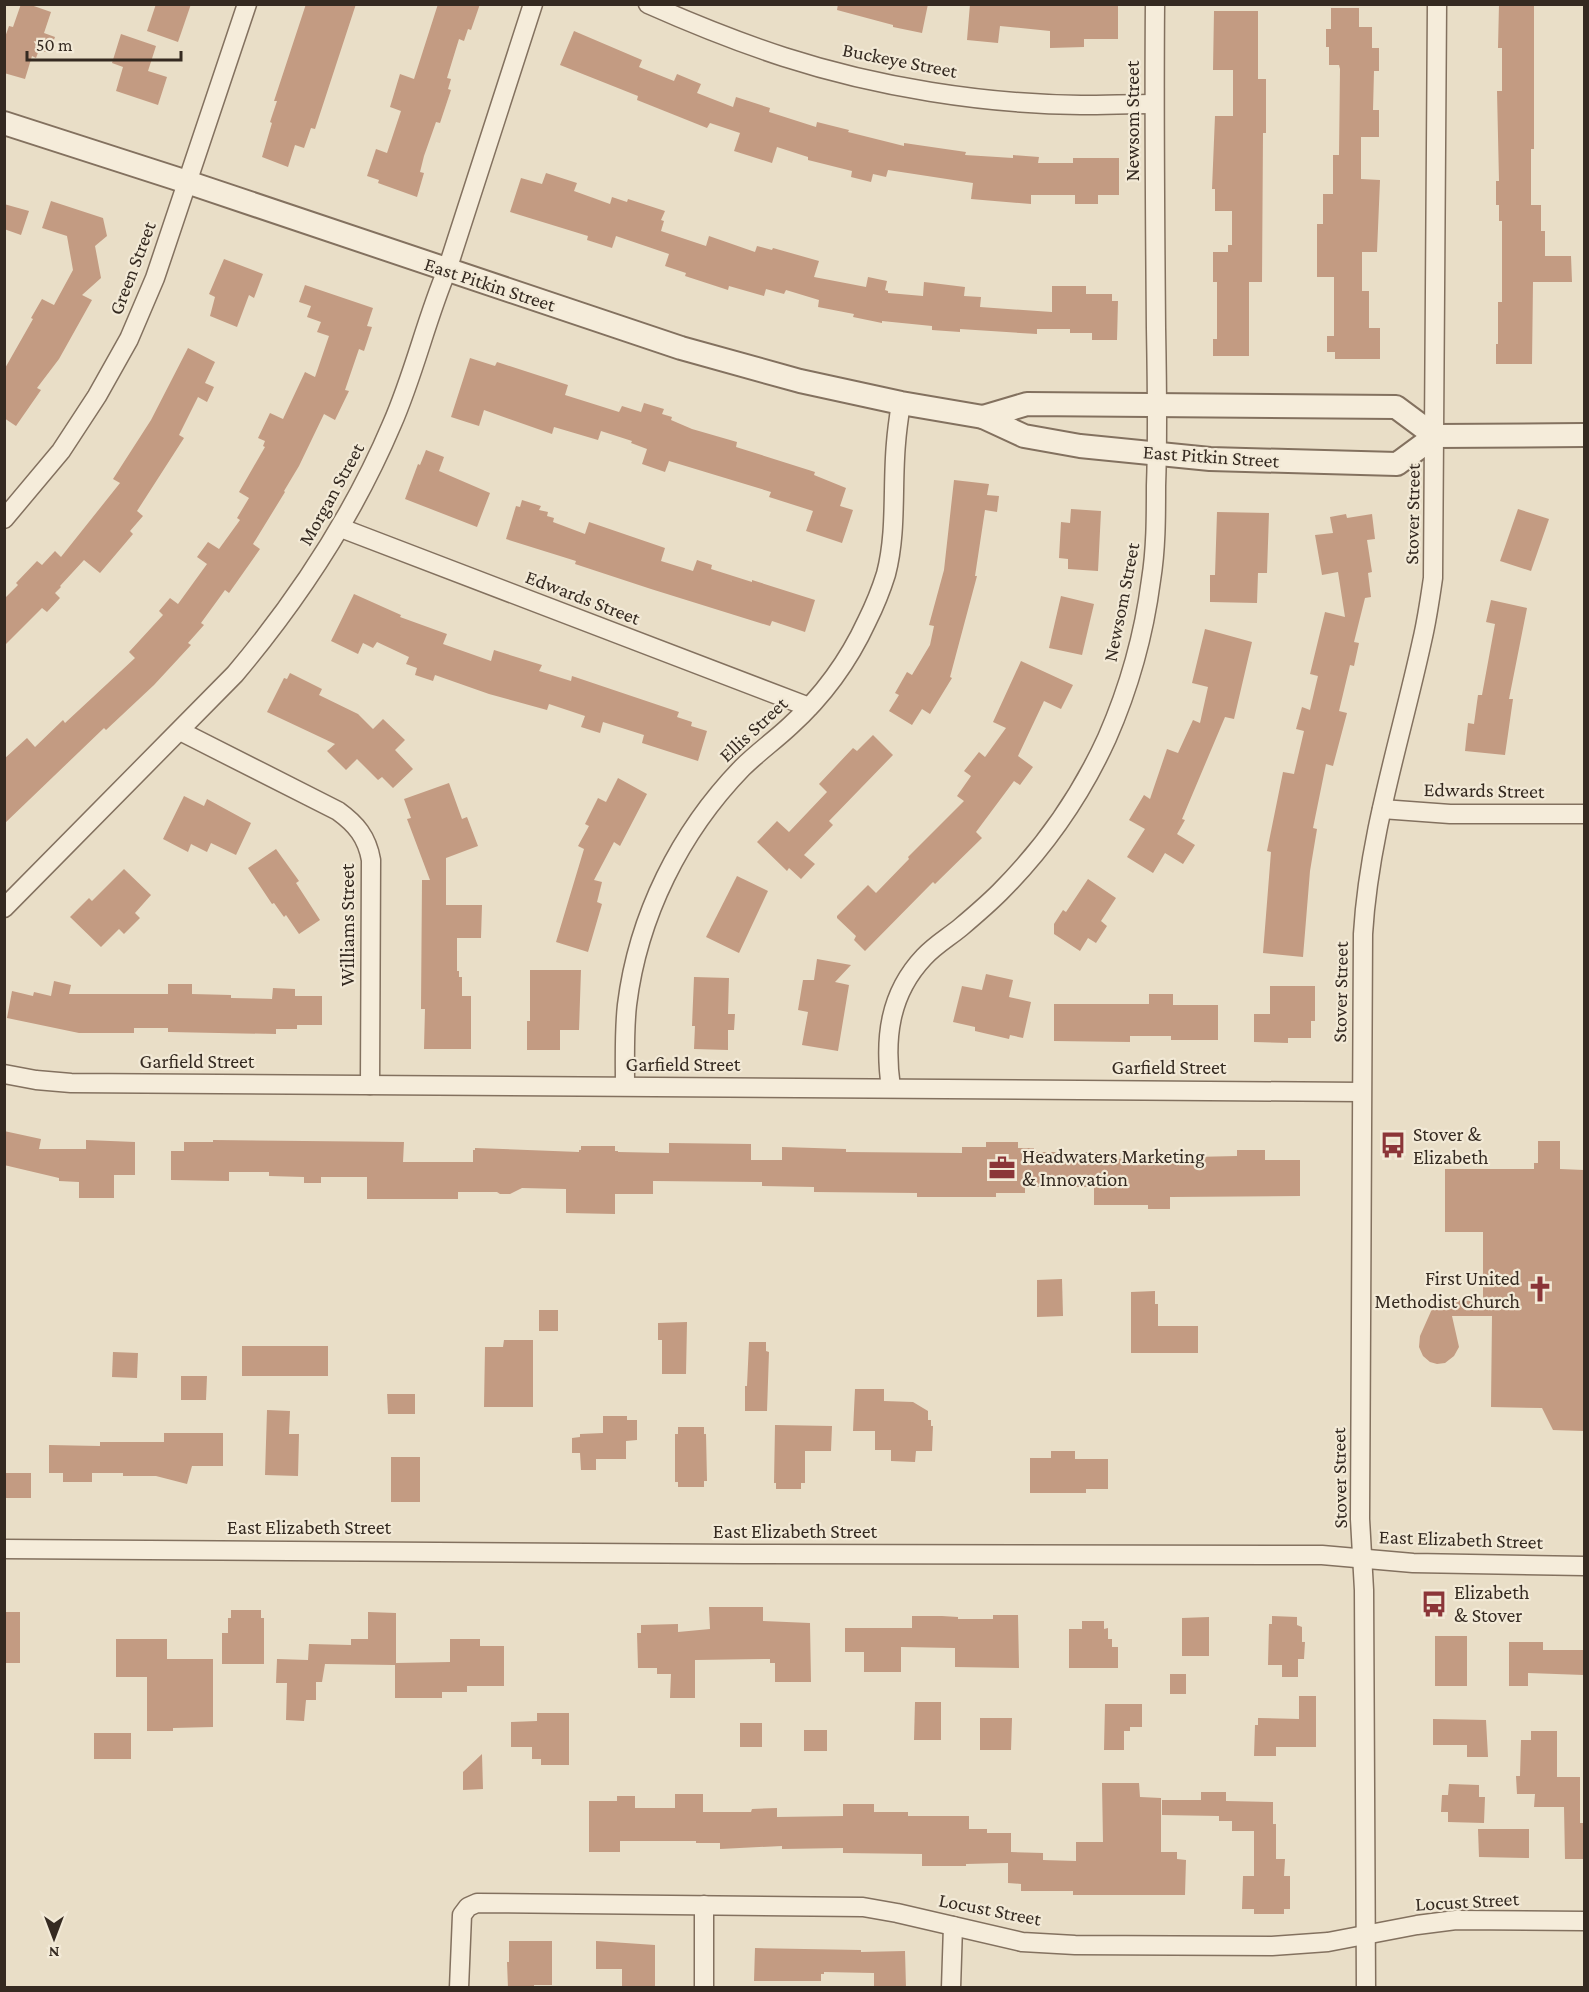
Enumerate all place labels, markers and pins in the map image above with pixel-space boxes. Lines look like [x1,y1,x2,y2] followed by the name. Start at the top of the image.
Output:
[1413,1123,1489,1168] place label: Stover & Elizabeth
[1378,1130,1408,1160] bus stop icon: Stover & Elizabeth
[1022,1145,1205,1190] place label: Headwaters Marketing & Innovation
[987,1153,1017,1183] office icon: Headwaters Marketing & Innovation
[1375,1267,1520,1312] place label: First United Methodist Church
[1525,1274,1555,1304] church icon: First United Methodist Church
[1454,1581,1530,1626] place label: Elizabeth & Stover
[1419,1589,1449,1619] bus stop icon: Elizabeth & Stover

